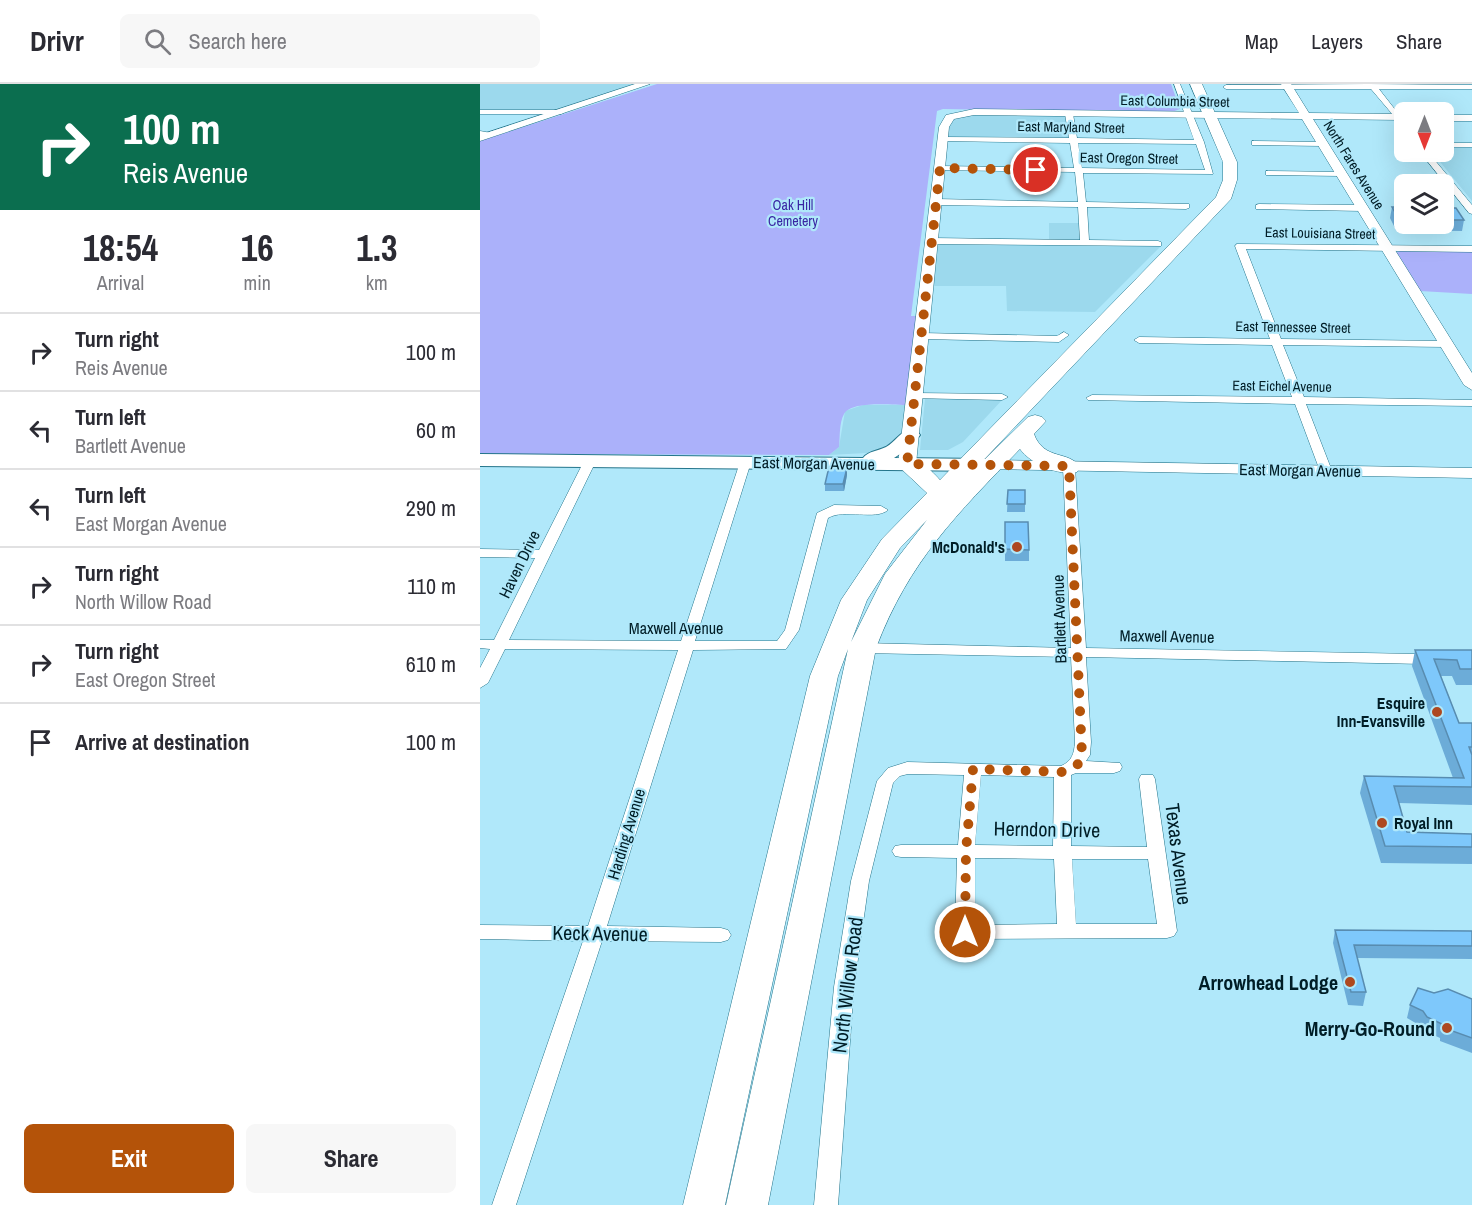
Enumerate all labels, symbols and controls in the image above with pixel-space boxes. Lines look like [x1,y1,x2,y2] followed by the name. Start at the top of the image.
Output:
[120,14,540,68] search box
[30,22,84,60] text: Drivr
[141,25,174,58] icon: search
[189,26,287,56] text: Search here
[1245,27,1278,56] text: Map
[1311,27,1363,56] text: Layers
[1396,27,1442,56] text: Share
[1120,91,1230,111] street label: East Columbia Street
[123,101,221,157] text: 100 m
[1394,102,1454,162] north arrow
[1394,102,1454,234] map controls
[24,108,102,186] icon: right
[1017,117,1125,137] street label: East Maryland Street
[1320,117,1388,213] street label: North Fares Avenue
[1010,144,1061,195] pin
[1080,148,1178,168] street label: East Oregon Street
[1019,153,1052,186] icon: arrive
[123,155,248,191] text: Reis Avenue
[1394,174,1454,234] button: layers
[768,196,818,230] park label: Oak Hill Cemetery
[1265,223,1375,243] street label: East Louisiana Street
[83,224,158,272] text: 18:54
[241,224,274,272] text: 16
[356,224,397,272] text: 1.3
[97,269,144,296] text: Arrival
[244,269,271,296] text: min
[366,269,388,296] text: km
[1235,317,1351,337] street label: East Tennessee Street
[75,324,159,354] text: Turn right
[24,336,57,369] icon: right
[406,337,456,367] text: 100 m
[75,354,168,381] text: Reis Avenue
[1232,376,1332,396] street label: East Eichel Avenue
[75,402,146,432] text: Turn left
[24,414,57,447] icon: left
[416,415,456,445] text: 60 m
[75,432,186,459] text: Bartlett Avenue
[753,451,875,475] street label: East Morgan Avenue
[1239,458,1361,482] street label: East Morgan Avenue
[75,480,146,510] text: Turn left
[24,492,57,525] icon: left
[406,493,456,523] text: 290 m
[75,510,227,537] text: East Morgan Avenue
[493,526,545,602] street label: Haven Drive
[932,536,1005,558] place label: McDonald's
[1010,540,1024,554] marker: McDonald's
[75,558,159,588] text: Turn right
[24,570,57,603] icon: right
[407,571,456,601] text: 110 m
[1046,574,1072,664] street label: Bartlett Avenue
[75,588,212,615] text: North Willow Road
[629,617,723,639] street label: Maxwell Avenue
[1120,624,1214,648] street label: Maxwell Avenue
[75,636,159,666] text: Turn right
[24,648,57,681] icon: right
[406,649,456,679] text: 610 m
[75,666,215,693] text: East Oregon Street
[1337,692,1425,732] place label: Esquire Inn-Evansville
[1430,705,1444,719] marker: Esquire Inn-Evansville
[24,726,57,759] icon: arrive
[75,727,249,757] text: Arrive at destination
[406,727,456,757] text: 100 m
[602,786,650,882] street label: Harding Avenue
[1159,802,1199,906] street label: Texas Avenue
[1394,812,1453,834] place label: Royal Inn
[993,815,1101,843] street label: Herndon Drive
[1375,816,1389,830] marker: Royal Inn
[933,900,997,964] position arrow
[825,916,869,1054] street label: North Willow Road
[552,919,648,947] street label: Keck Avenue
[1199,969,1338,996] place label: Arrowhead Lodge
[1343,975,1357,989] marker: Arrowhead Lodge
[1305,1015,1435,1042] place label: Merry-Go-Round
[1440,1021,1454,1035] marker: Merry-Go-Round
[24,1124,234,1193] button: Exit
[246,1124,456,1193] button: Share

